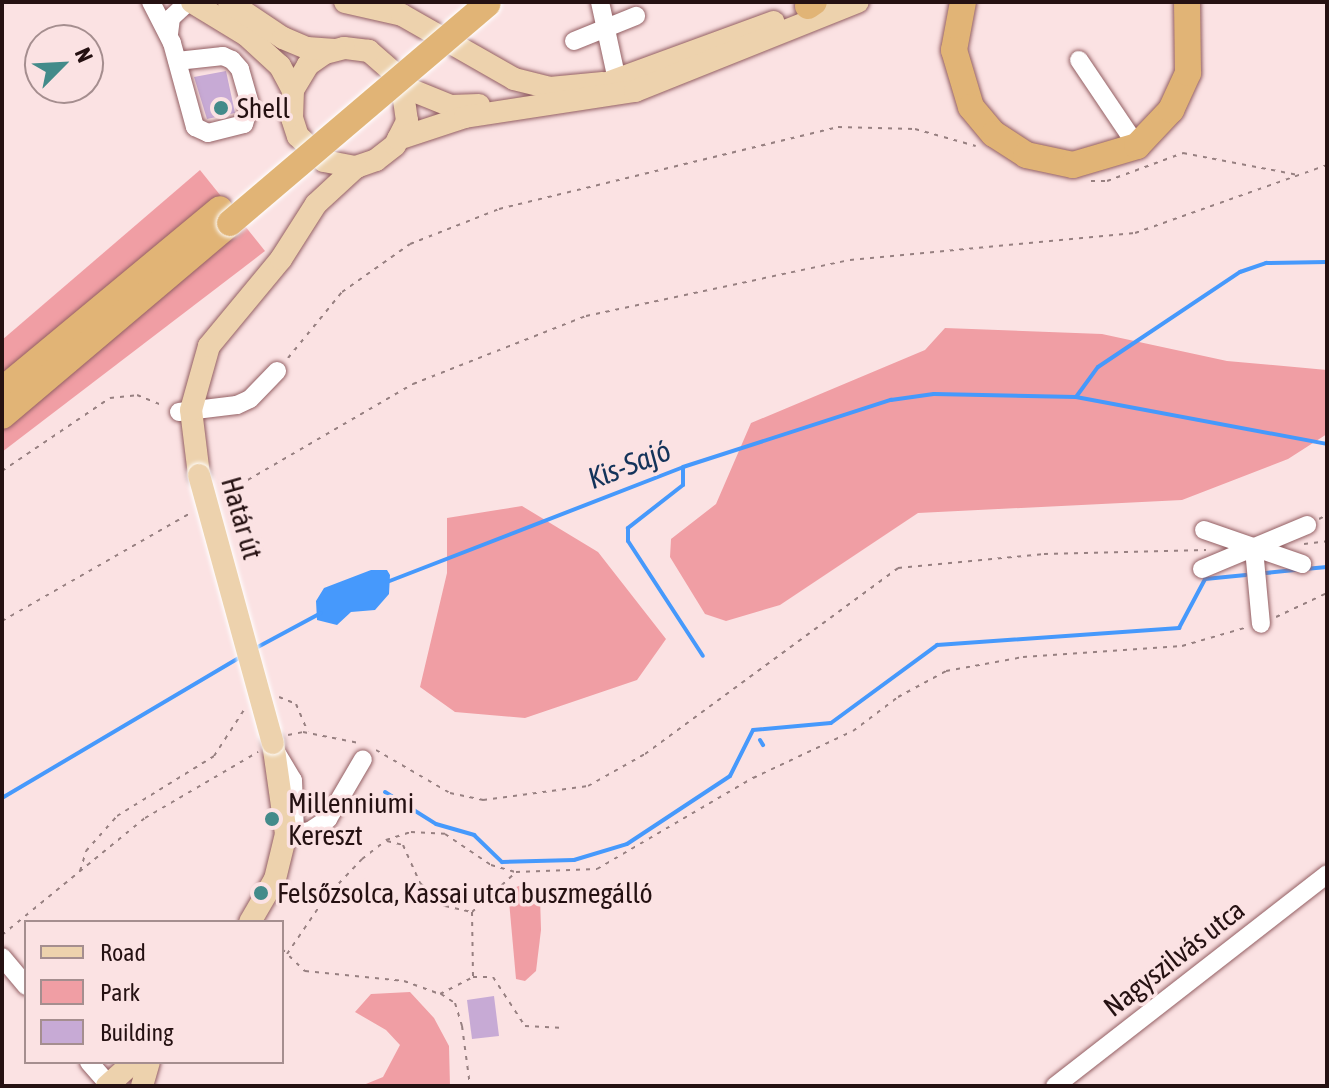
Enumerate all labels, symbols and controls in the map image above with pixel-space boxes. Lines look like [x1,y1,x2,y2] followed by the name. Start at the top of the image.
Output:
[24,24,104,104] north arrow
[70,44,99,66] text: N
[237,91,290,125] place label: Shell
[212,99,230,117] marker: Shell
[583,432,675,496] water label: Kis-Sajó
[214,473,270,563] street label: Határ út
[288,786,414,852] place label: Millenniumi Kereszt
[263,810,281,828] marker: Millenniumi Kereszt
[277,876,653,910] place label: Felsőzsolca, Kassai utca buszmegálló
[252,884,270,902] marker: Felsőzsolca, Kassai utca buszmegálló
[1097,893,1251,1023] street label: Nagyszilvás utca
[24,920,284,1064] legend
[100,939,146,966] text: Road
[100,979,140,1006] text: Park
[100,1019,173,1046] text: Building

